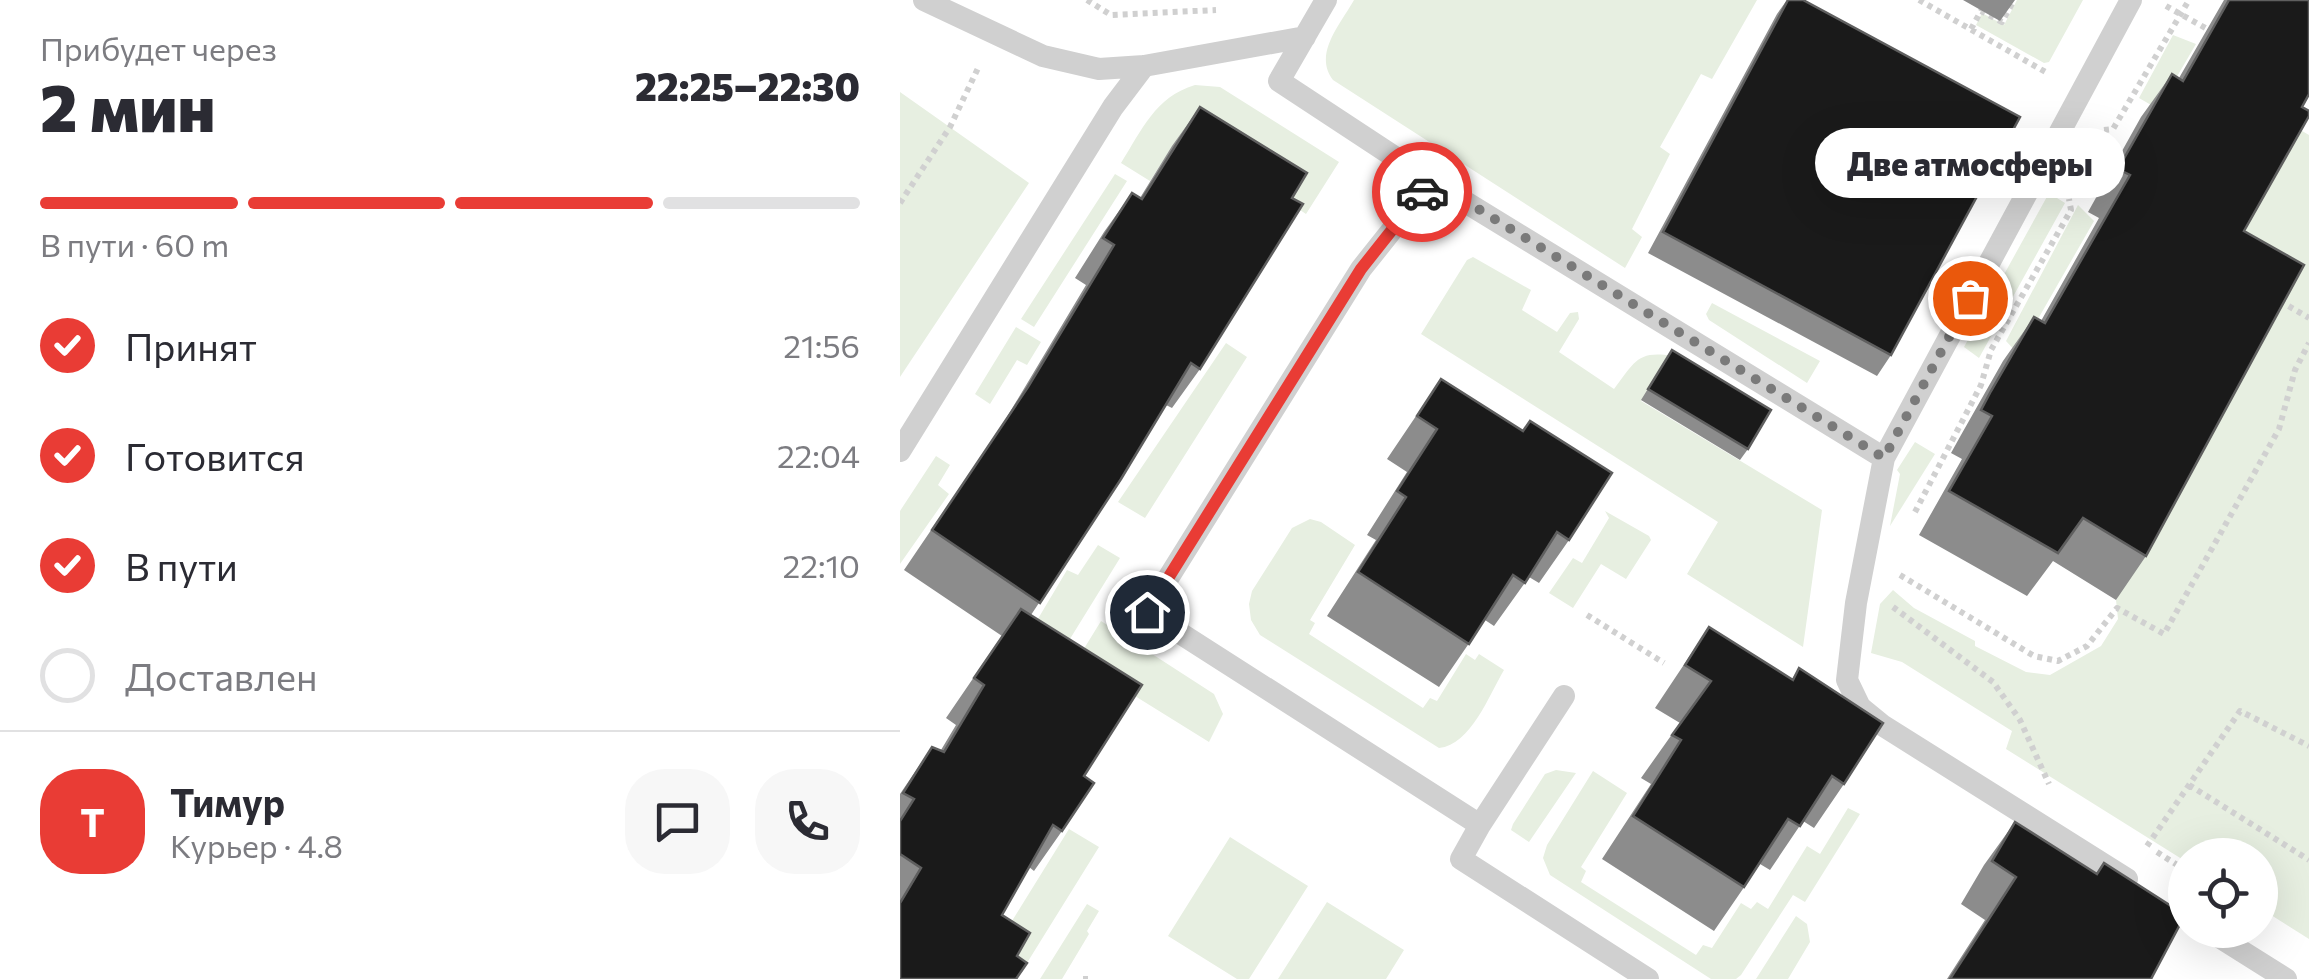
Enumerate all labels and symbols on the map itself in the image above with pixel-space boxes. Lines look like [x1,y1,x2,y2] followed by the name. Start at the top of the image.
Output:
[1815,128,2125,198] callout: Две атмосферы
[1372,142,1472,242] courier
[1928,256,2013,341] pin
[1105,570,1190,655] pin

